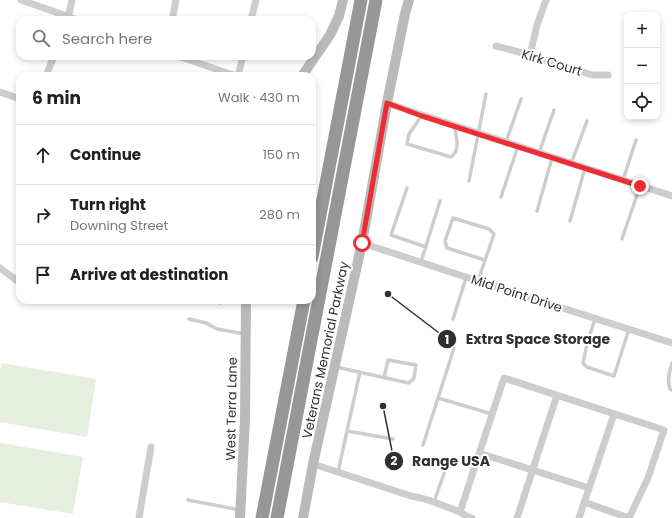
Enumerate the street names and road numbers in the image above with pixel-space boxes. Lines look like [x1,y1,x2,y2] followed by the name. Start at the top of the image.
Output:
[519,44,585,81] street label: Kirk Court
[297,259,354,441] street label: Veterans Memorial Parkway
[469,270,565,317] street label: Mid Point Drive
[221,357,242,461] street label: West Terra Lane

